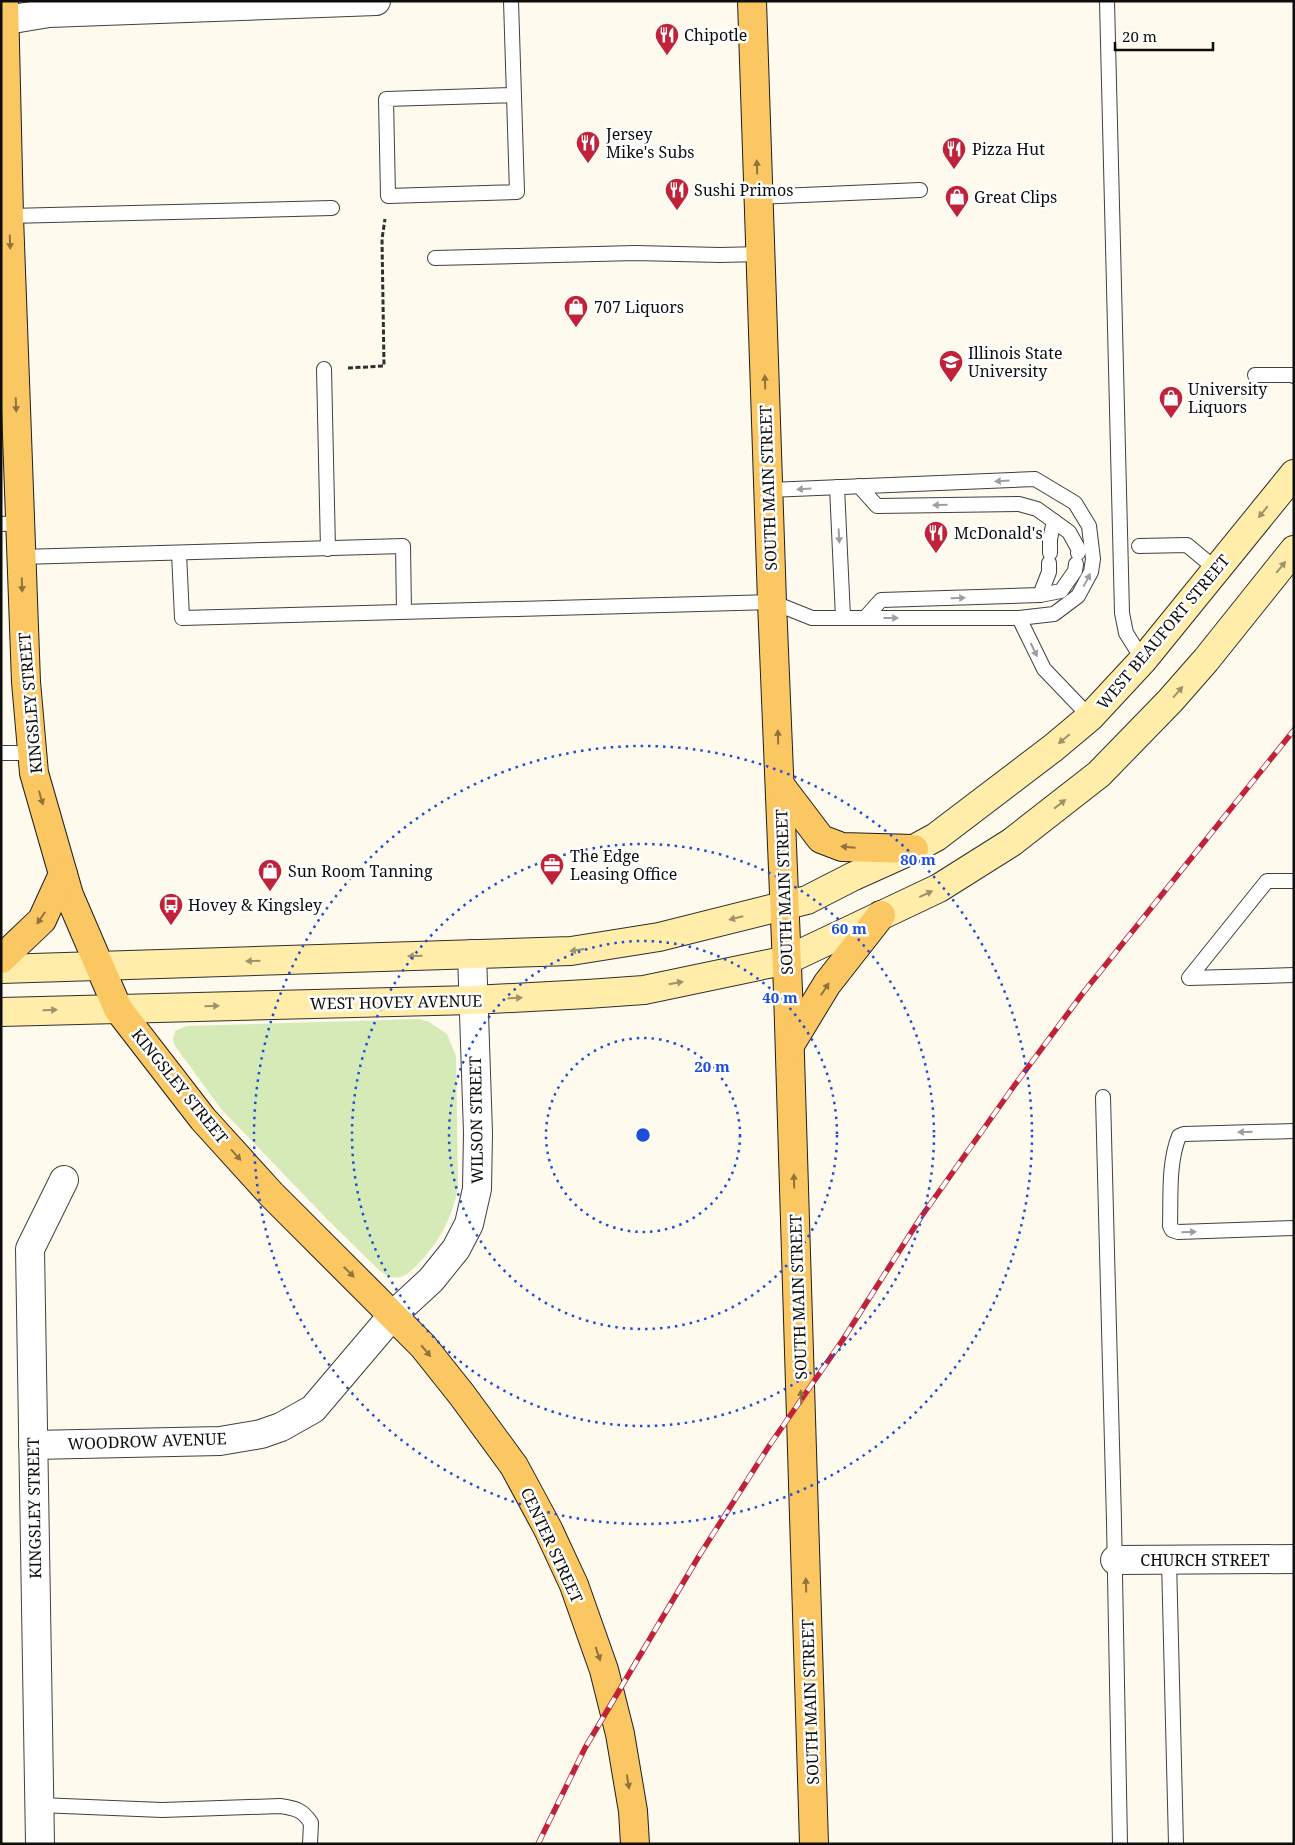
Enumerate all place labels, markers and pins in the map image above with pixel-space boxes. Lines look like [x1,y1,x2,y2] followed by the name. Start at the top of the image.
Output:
[654,22,680,56] restaurant icon: Chipotle
[684,24,747,46] place label: Chipotle
[605,123,695,163] place label: Jersey Mike's Subs
[575,130,601,164] restaurant icon: Jersey Mike's Subs
[941,136,967,170] restaurant icon: Pizza Hut
[972,138,1045,160] place label: Pizza Hut
[664,177,690,211] restaurant icon: Sushi Primos
[694,179,793,201] place label: Sushi Primos
[944,184,970,218] shop icon: Great Clips
[974,186,1057,208] place label: Great Clips
[563,294,589,328] shop icon: 707 Liquors
[594,296,684,318] place label: 707 Liquors
[968,342,1063,382] place label: Illinois State University
[938,349,964,383] school or university icon: Illinois State University
[1188,378,1268,418] place label: University Liquors
[1158,385,1184,419] shop icon: University Liquors
[923,520,949,554] restaurant icon: McDonald's
[954,522,1043,544] place label: McDonald's
[570,845,677,885] place label: The Edge Leasing Office
[539,852,565,886] office icon: The Edge Leasing Office
[257,858,283,892] shop icon: Sun Room Tanning
[288,860,433,882] place label: Sun Room Tanning
[158,892,184,926] bus stop icon: Hovey & Kingsley
[188,894,323,916] place label: Hovey & Kingsley
[634,1126,652,1144] centre of rings

